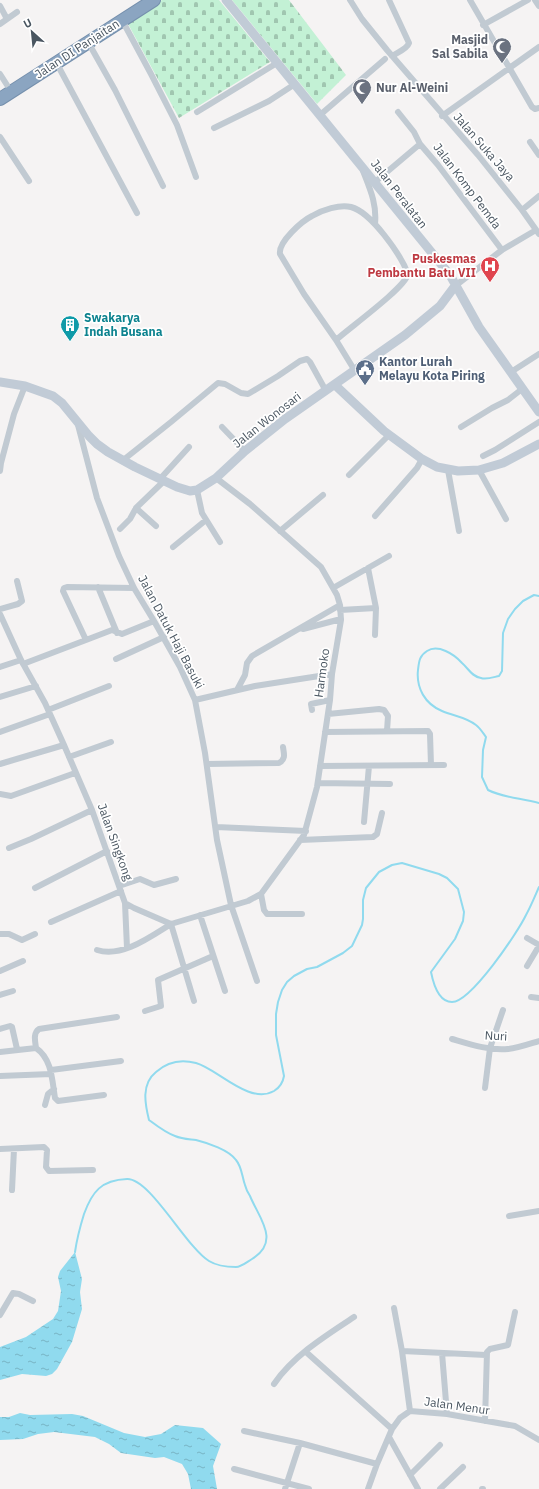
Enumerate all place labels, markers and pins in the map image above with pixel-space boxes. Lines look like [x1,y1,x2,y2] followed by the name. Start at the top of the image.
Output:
[432,32,488,61] place label: Masjid Sal Sabila
[491,36,513,64] mosque icon: Masjid Sal Sabila
[351,77,373,105] mosque icon: Nur Al-Weini
[376,80,448,95] place label: Nur Al-Weini
[368,251,476,280] place label: Puskesmas Pembantu Batu VII
[479,255,501,283] hospital icon: Puskesmas Pembantu Batu VII
[84,310,163,339] place label: Swakarya Indah Busana
[59,314,81,342] building icon: Swakarya Indah Busana
[379,354,485,383] place label: Kantor Lurah Melayu Kota Piring
[354,358,376,386] public building icon: Kantor Lurah Melayu Kota Piring

